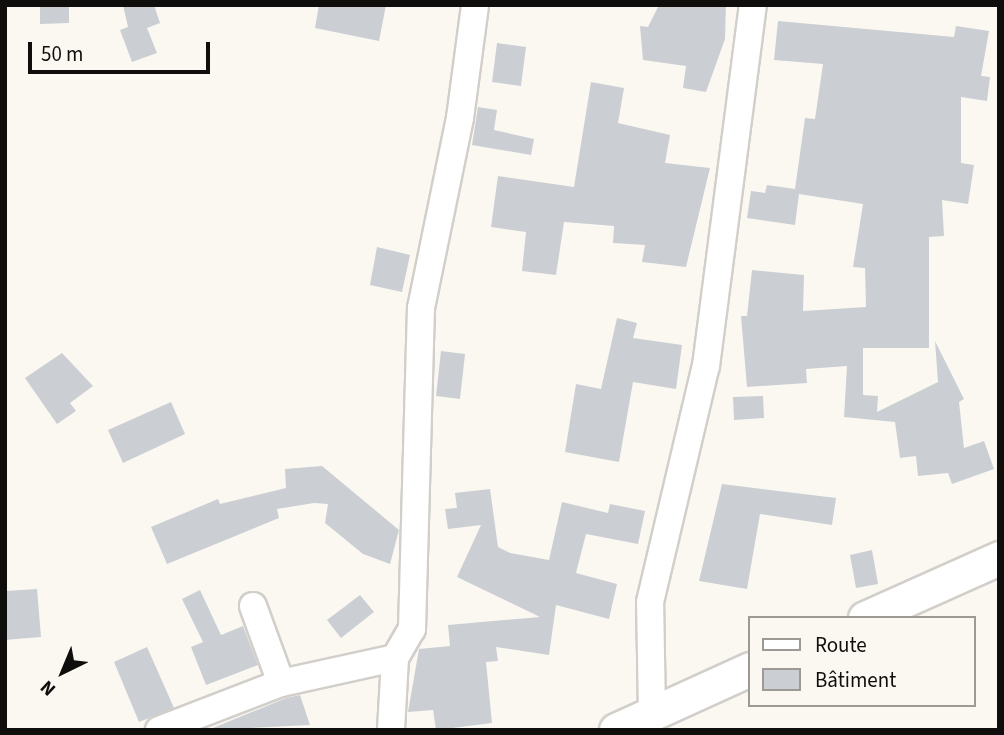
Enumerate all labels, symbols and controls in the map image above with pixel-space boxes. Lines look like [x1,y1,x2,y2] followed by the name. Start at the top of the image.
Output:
[32,28,214,72] scale bar
[41,39,83,69] text: 50 m
[748,616,976,707] legend
[815,630,867,660] text: Route
[28,637,98,707] north arrow
[815,665,896,695] text: Bâtiment
[35,674,62,702] text: N

